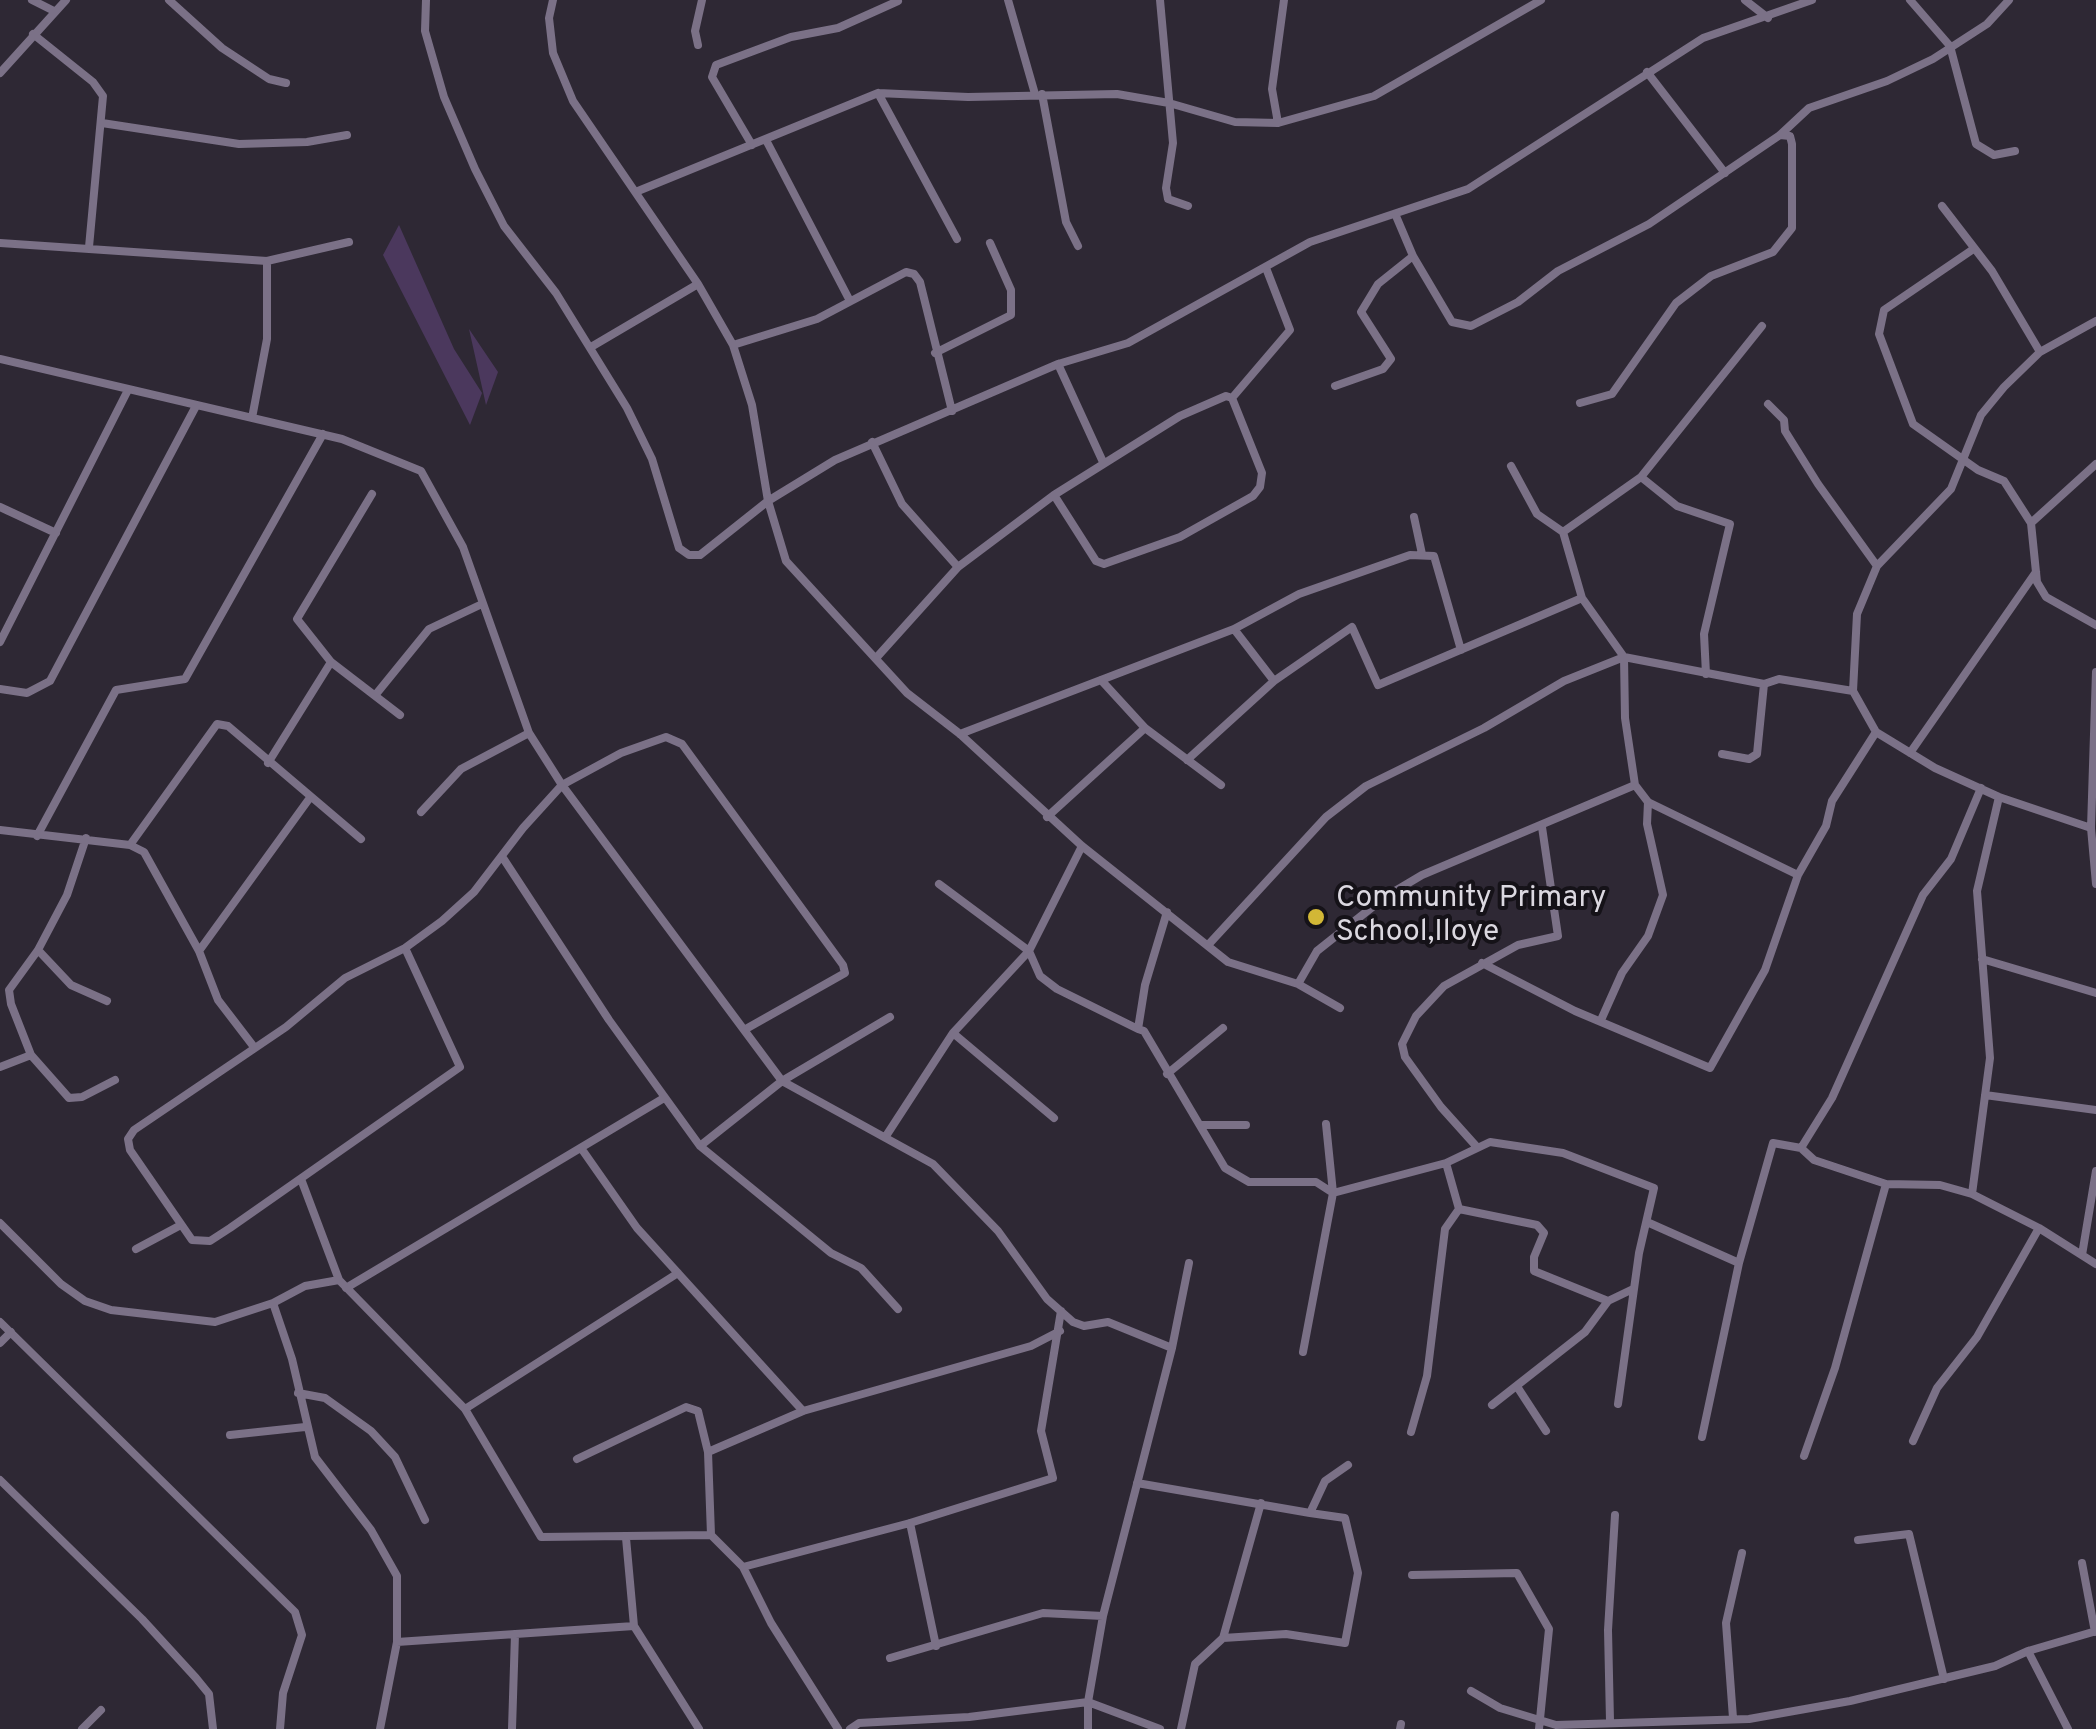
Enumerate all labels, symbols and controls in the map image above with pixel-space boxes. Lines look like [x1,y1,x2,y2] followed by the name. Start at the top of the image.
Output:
[1336,882,1606,952] place label: Community Primary School,Iloye
[1305,906,1327,928] marker: Community Primary School,Iloye

